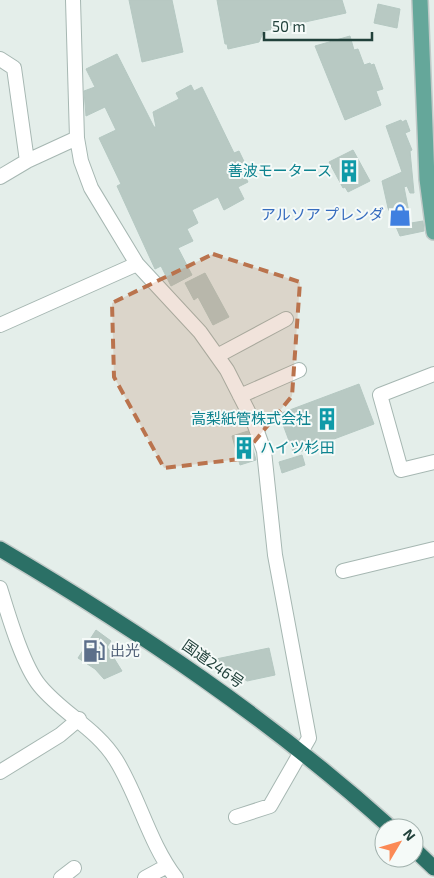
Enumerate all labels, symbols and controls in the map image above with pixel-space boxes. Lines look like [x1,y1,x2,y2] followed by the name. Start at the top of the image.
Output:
[264,10,372,42] scale bar
[272,17,306,35] text: 50 m
[336,158,362,184] building icon: 善波モータース
[228,161,332,179] place label: 善波モータース
[387,202,413,228] shop icon: アルソア プレンダ
[261,205,384,223] place label: アルソア プレンダ
[314,406,340,432] building icon: 高梨紙管株式会社
[191,409,311,427] place label: 高梨紙管株式会社
[231,435,257,461] building icon: ハイツ杉田
[260,438,335,456] place label: ハイツ杉田
[179,635,248,691] street label: 国道246号
[81,638,107,664] fuel station icon: 出光
[110,641,140,659] place label: 出光
[374,818,424,868] north arrow
[400,825,419,844] text: N

